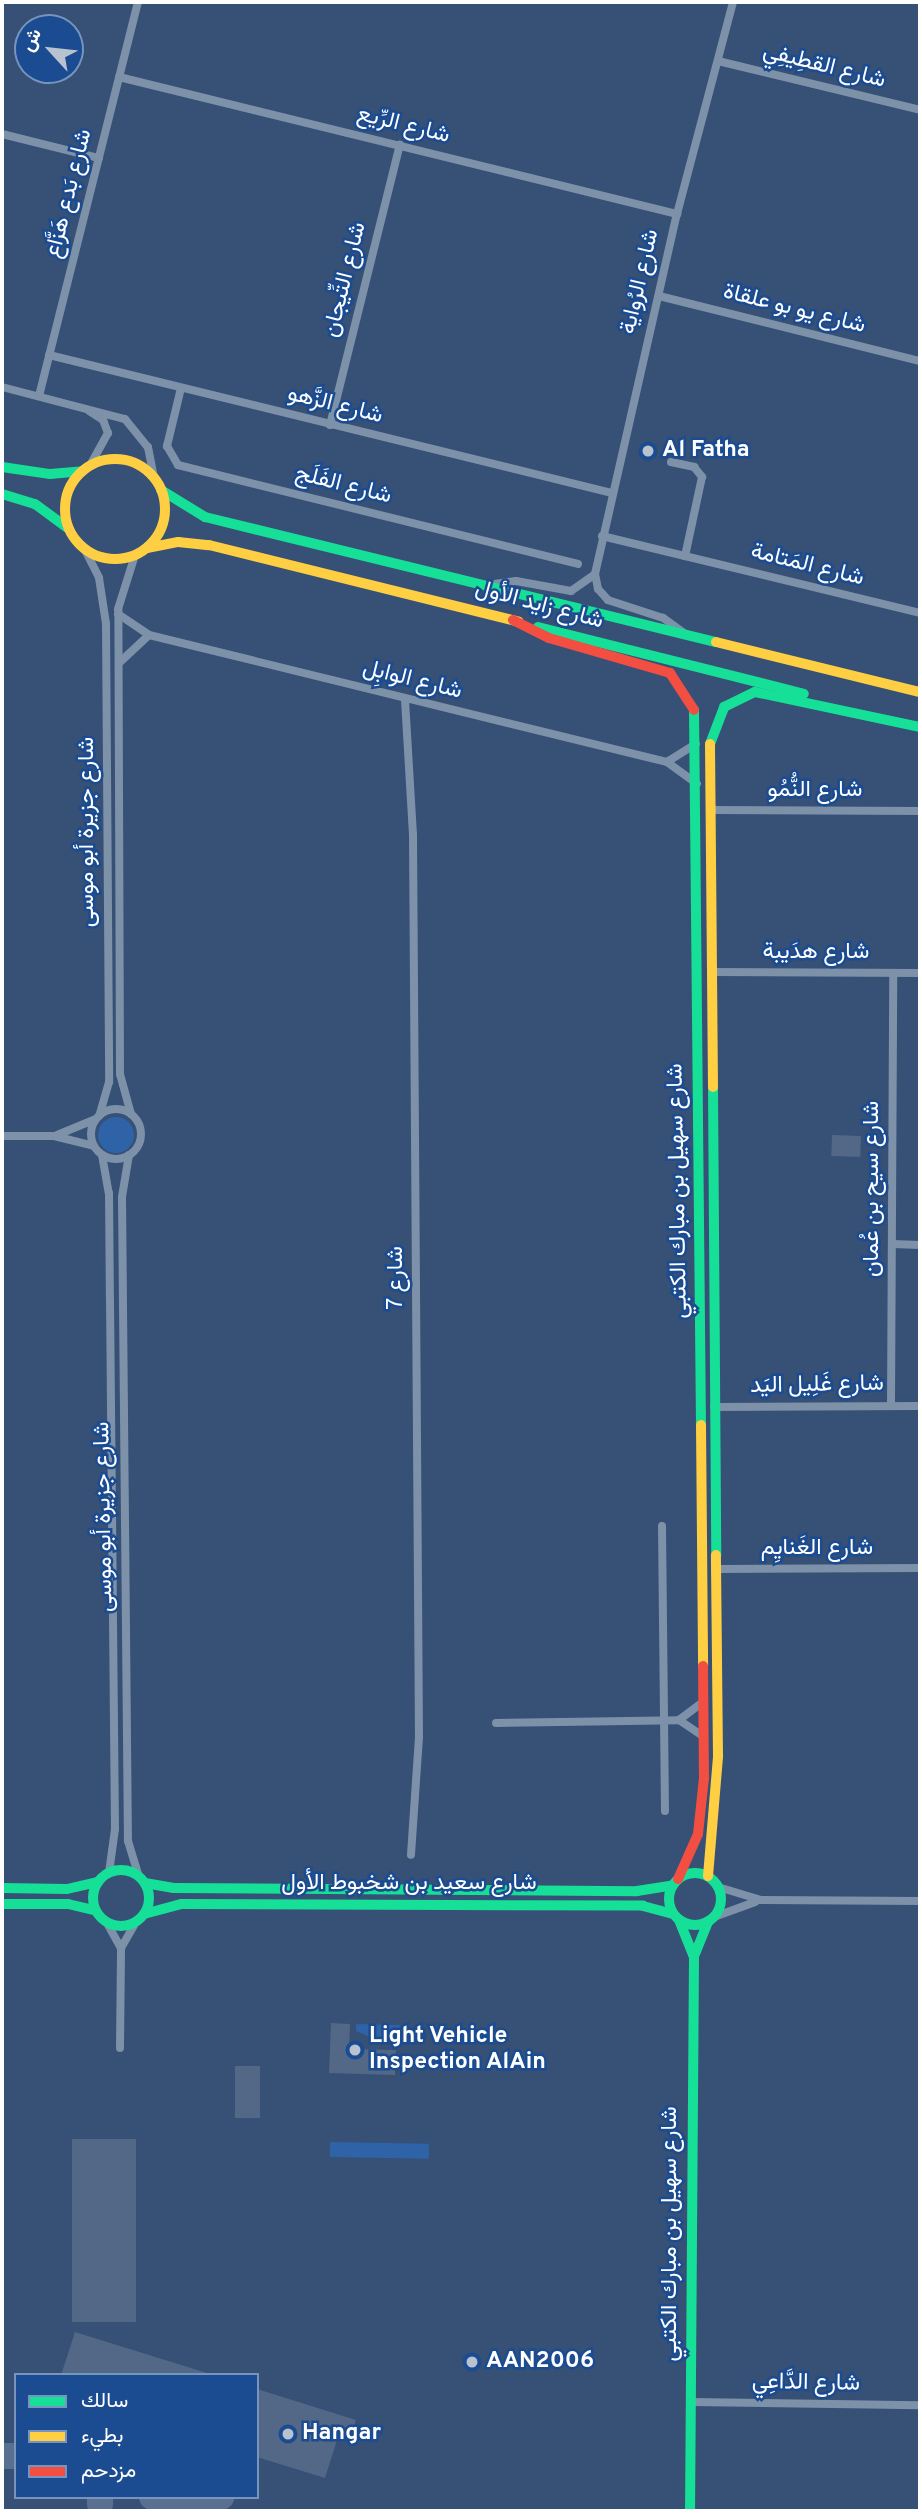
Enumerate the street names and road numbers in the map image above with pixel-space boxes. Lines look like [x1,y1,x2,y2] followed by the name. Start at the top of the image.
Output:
[760,38,888,96] street label: شارع القطِيفِي
[354,101,452,151] street label: شارع الرِّيع
[41,127,99,261] street label: شارع بَدع هَزَّاع
[318,220,374,340] street label: شارع التِّيجان
[616,227,666,337] street label: شارع الرُواية
[720,279,868,341] street label: شارع يو بو علقاة
[285,381,385,431] street label: شارع الزَّهو
[292,461,394,511] street label: شارع الفَلَج
[747,539,867,593] street label: شارع المَتامة
[472,576,606,636] street label: شارع زايد الأول
[359,655,465,707] street label: شارع الوابِل
[74,737,102,927] street label: شارع جزيرة أبو موسى
[768,777,862,805] street label: شارع النُّمُو
[763,939,869,967] street label: شارع هدَيبة
[663,1063,695,1319] street label: شارع سهيل بن مبارك الكتبي
[859,1101,887,1277] street label: شارع سيح بن عُمان
[383,1246,411,1310] street label: شارع 7
[750,1371,884,1401] street label: شارع غَلِيل اليَد
[90,1422,120,1612] street label: شارع جزيرة أبو موسى
[761,1535,873,1563] street label: شارع الغَنايِم
[281,1870,537,1898] street label: شارع سعيد بن شخبوط الأول
[657,2106,685,2362] street label: شارع سهيل بن مبارك الكتبي
[752,2369,860,2399] street label: شارع الدَّاعِي

